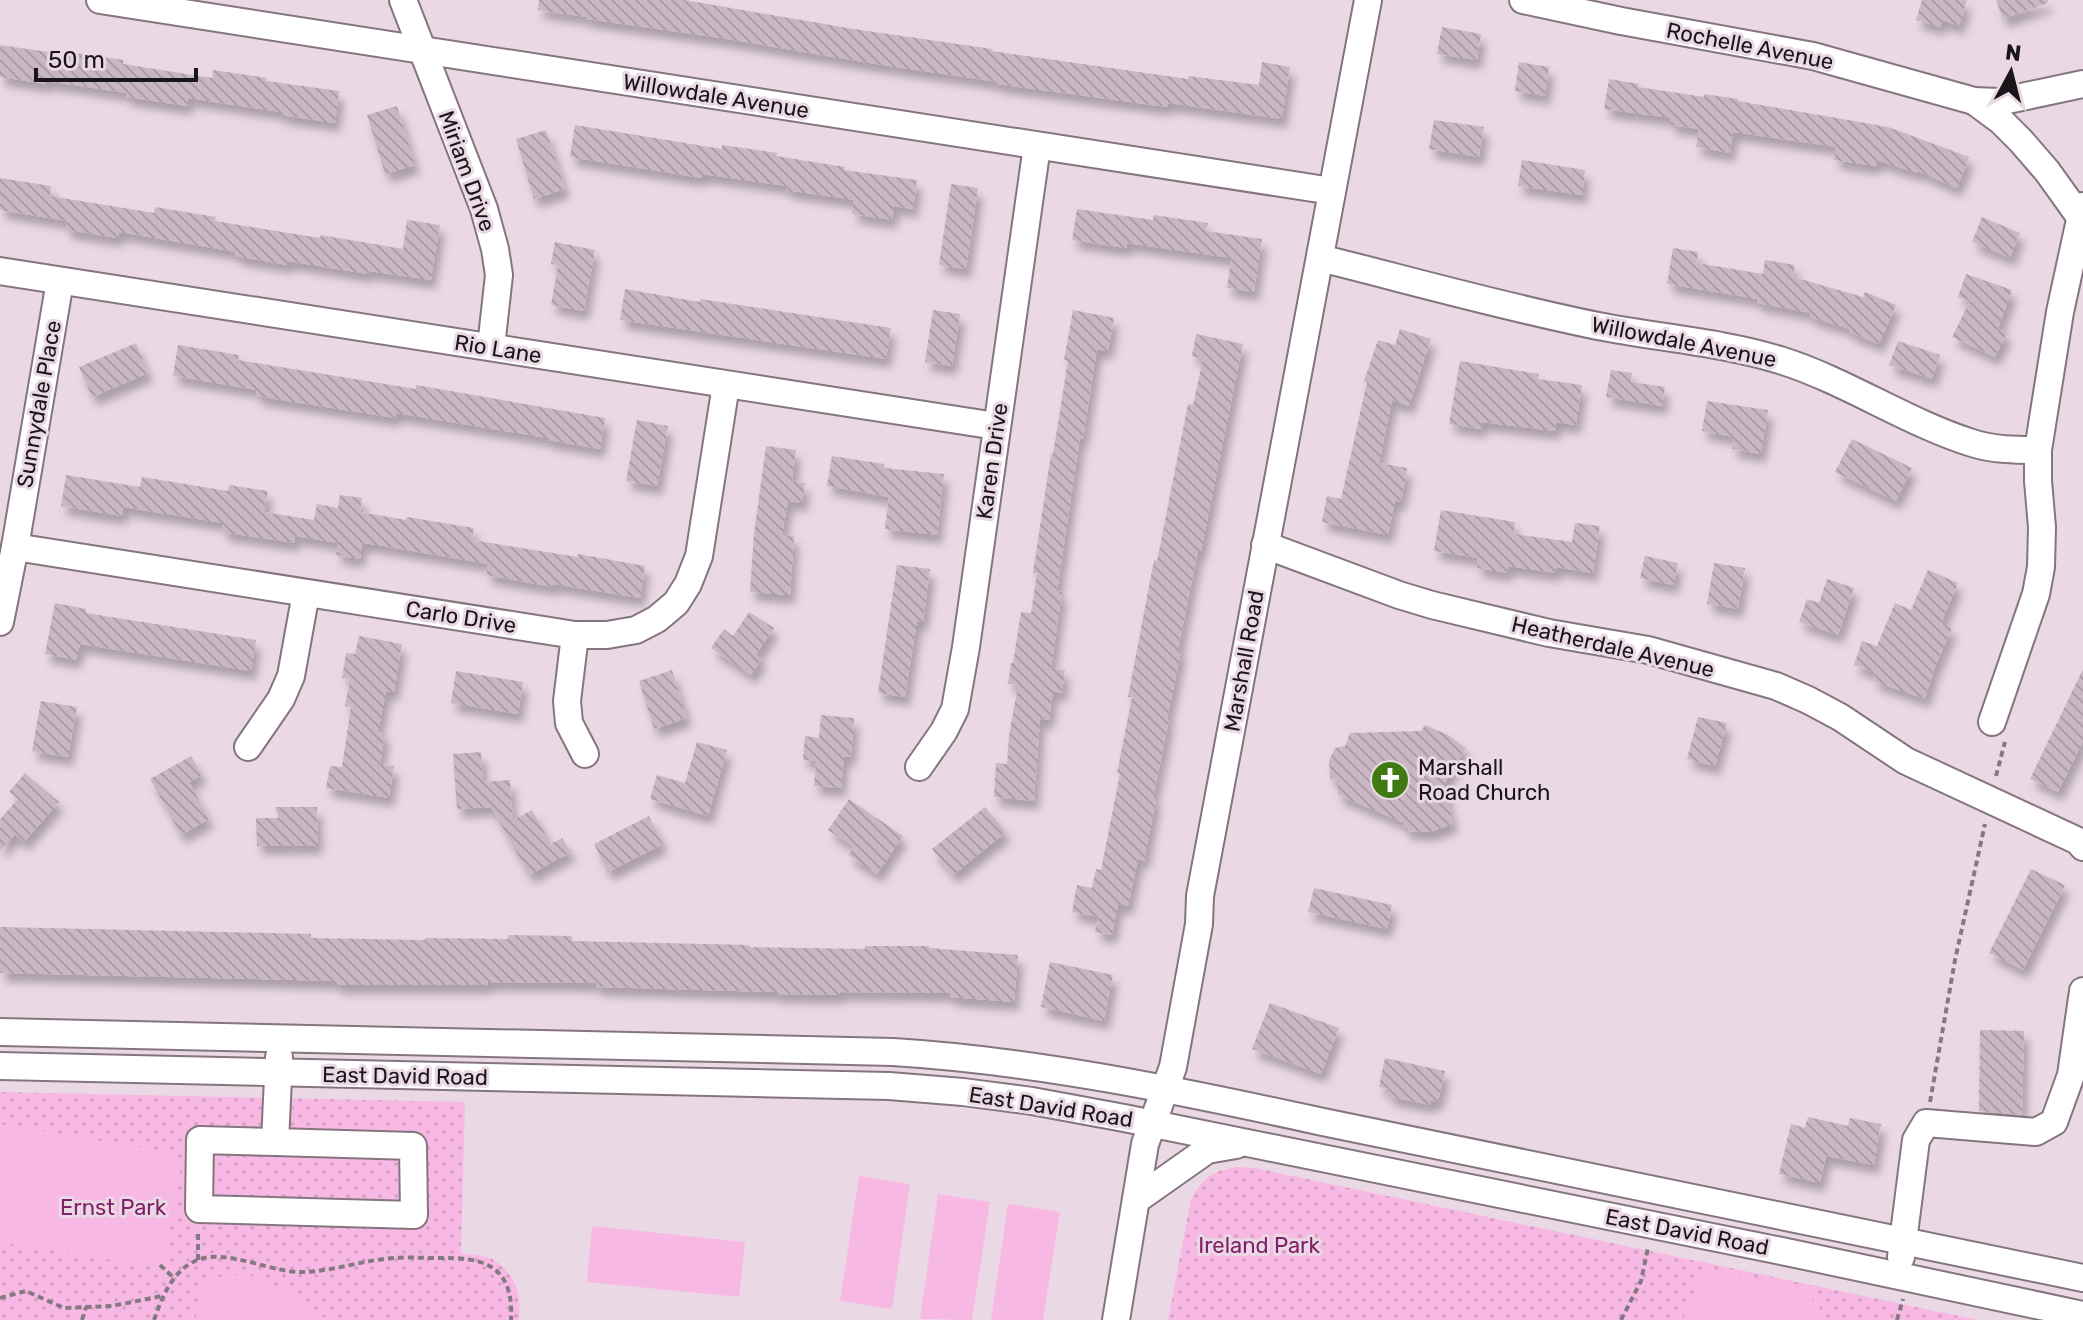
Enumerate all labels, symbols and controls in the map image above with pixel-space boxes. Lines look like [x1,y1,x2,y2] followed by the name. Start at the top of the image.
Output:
[1664,17,1836,75] street label: Rochelle Avenue
[36,32,196,82] scale bar
[1971,32,2051,112] north arrow
[2004,38,2023,67] text: N
[48,46,105,74] text: 50 m
[621,68,811,124] street label: Willowdale Avenue
[433,107,501,235] street label: Miriam Drive
[1589,311,1779,373] street label: Willowdale Avenue
[11,318,67,490] street label: Sunnydale Place
[452,329,544,369] street label: Rio Lane
[970,401,1014,521] street label: Karen Drive
[1218,588,1270,734] street label: Marshall Road
[404,595,518,639] street label: Carlo Drive
[1509,611,1717,683] street label: Heatherdale Avenue
[1418,754,1551,806] place label: Marshall Road Church
[1369,759,1411,801] church icon: Marshall Road Church
[322,1061,488,1091] street label: East David Road
[967,1081,1135,1133] street label: East David Road
[60,1194,167,1221] park label: Ernst Park
[1603,1203,1771,1261] street label: East David Road
[1198,1232,1320,1259] park label: Ireland Park

